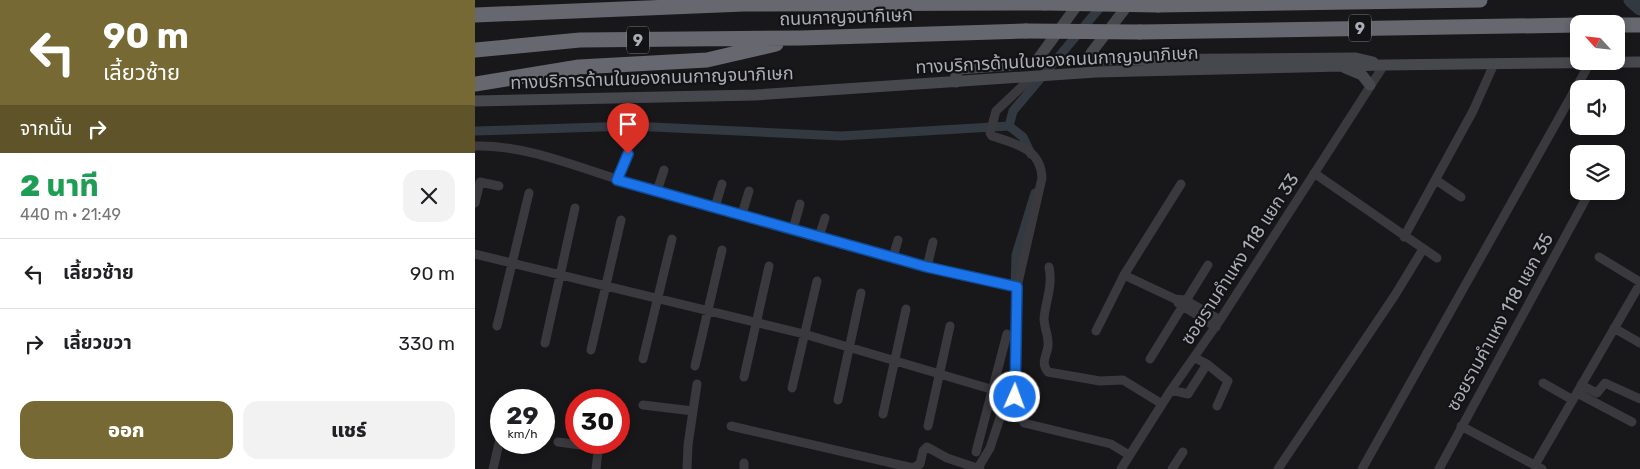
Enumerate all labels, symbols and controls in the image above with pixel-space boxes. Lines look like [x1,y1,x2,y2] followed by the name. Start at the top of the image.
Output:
[779,4,913,30] street label: ถนนกาญจนาภิเษก
[1349,14,1371,42] road number: 9
[103,15,189,57] text: 90 m
[1570,15,1625,70] north arrow
[1570,15,1625,200] map controls
[20,20,85,85] icon: left
[627,26,649,54] road number: 9
[915,42,1199,78] street label: ทางบริการด้านในของถนนกาญจนาภิเษก
[103,59,180,86] text: เลี้ยวซ้าย
[510,62,794,94] street label: ทางบริการด้านในของถนนกาญจนาภิเษก
[1570,80,1625,135] button: sound
[607,103,649,154] pin
[614,110,642,138] icon: arrive
[83,115,111,143] icon: right
[20,117,73,140] text: จากนั้น
[1570,145,1625,200] button: layers
[20,168,99,204] text: 2 นาที
[1176,169,1304,349] street label: ซอยรามคำแหง 118 แยก 33
[403,170,455,222] button: close
[20,205,121,224] text: 440 m · 21:49
[1442,229,1558,415] street label: ซอยรามคำแหง 118 แยก 35
[20,260,48,288] icon: left
[63,261,134,284] text: เลี้ยวซ้าย
[410,262,455,285] text: 90 m
[20,330,48,358] icon: right
[63,331,132,354] text: เลี้ยวขวา
[399,332,455,355] text: 330 m
[988,370,1040,422] position arrow
[565,389,630,454] speed limit sign: 30
[20,401,233,459] button: ออก
[243,401,455,459] button: แชร์
[506,401,539,430] text: 29
[508,427,537,441] text: km/h

